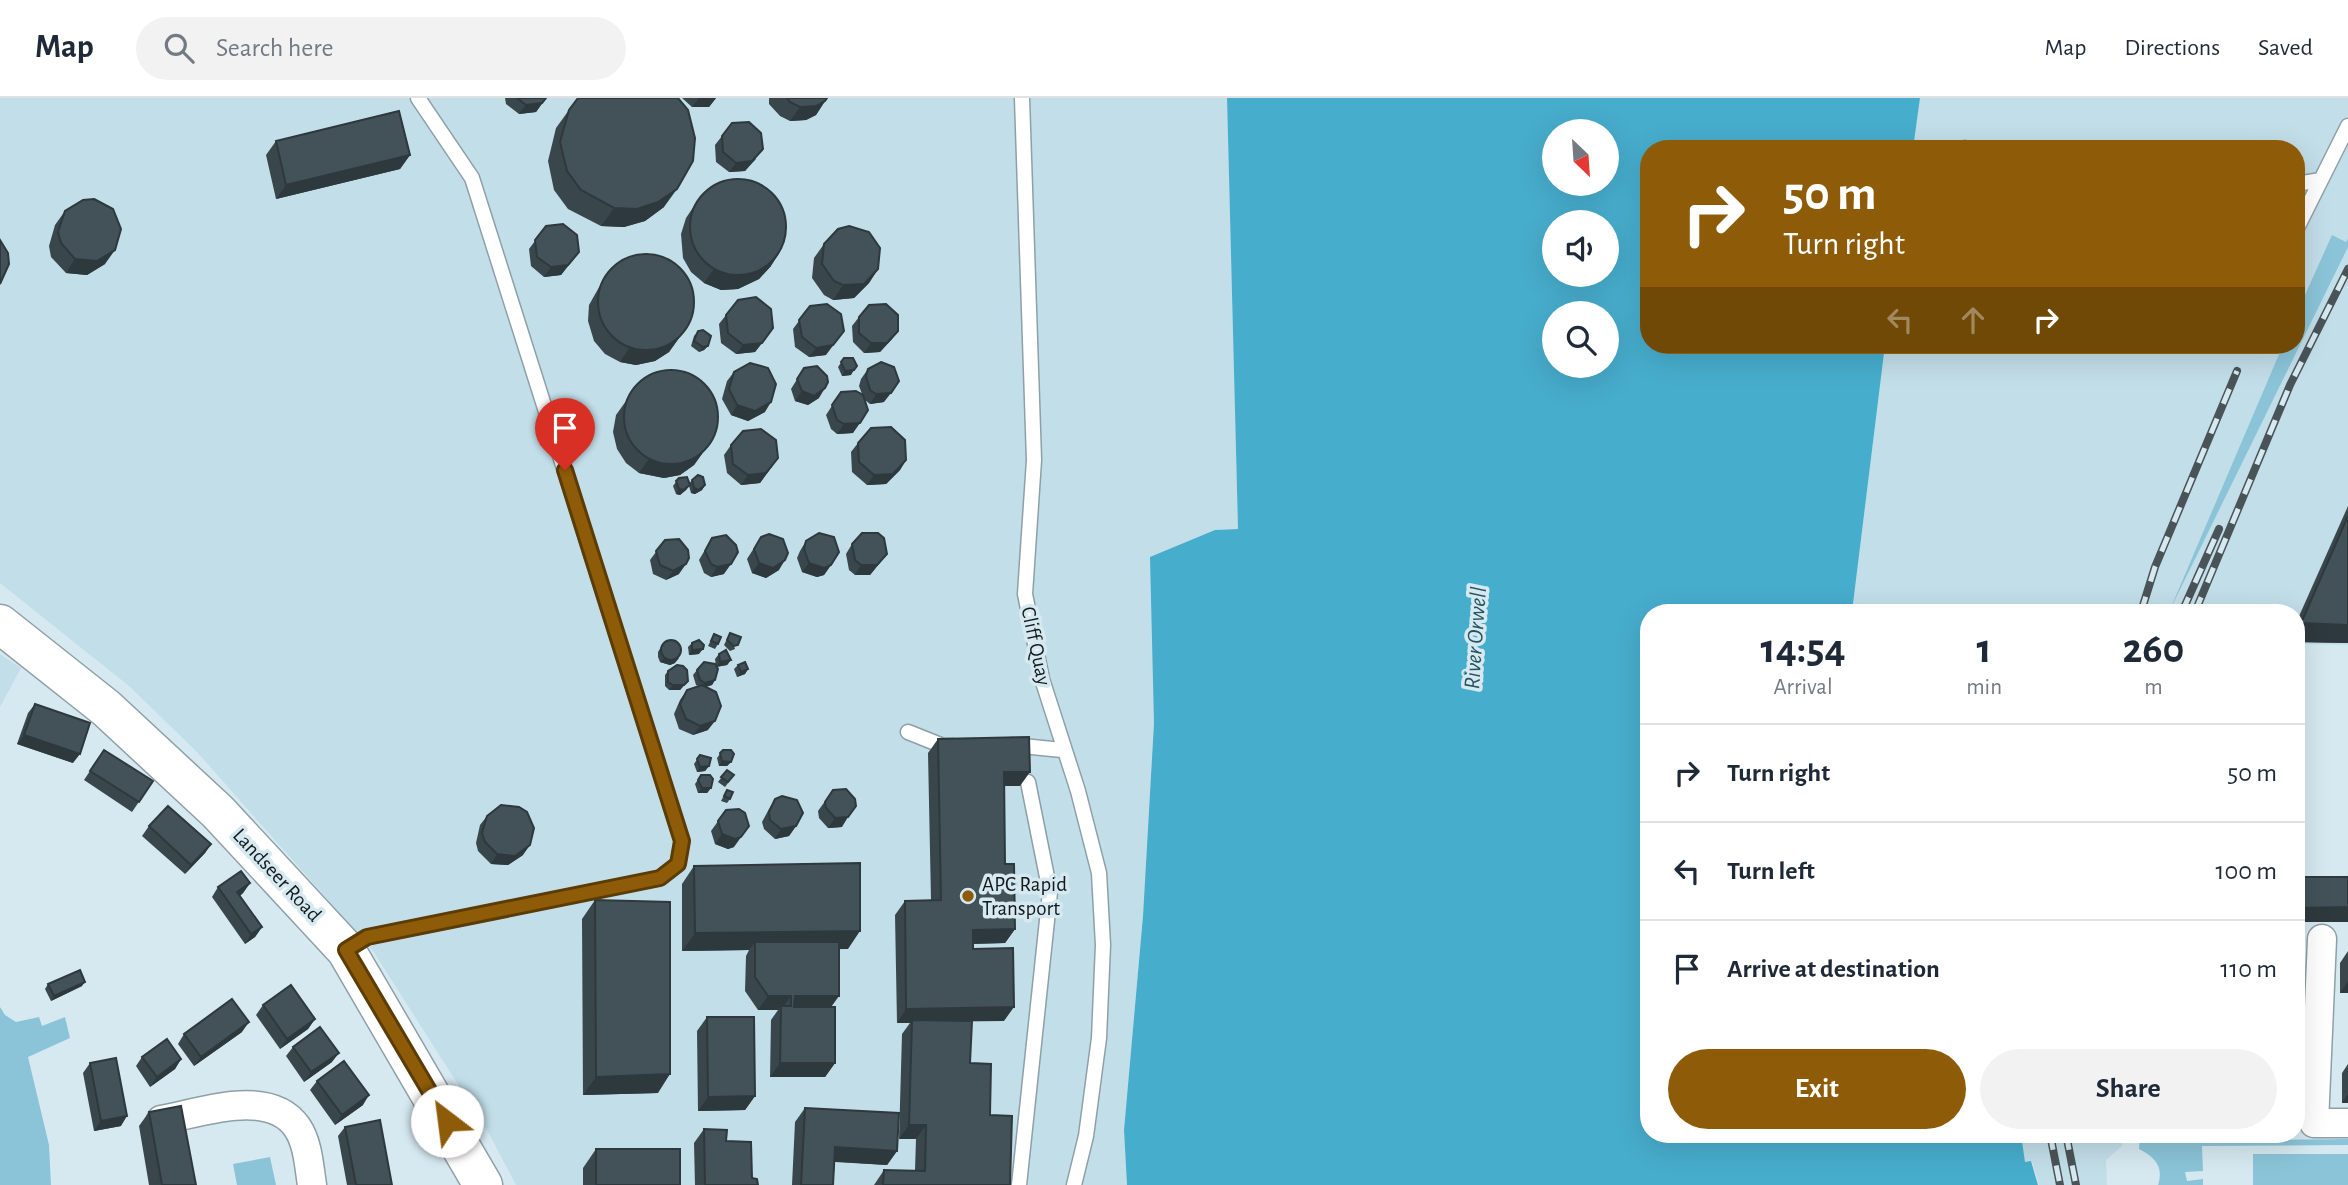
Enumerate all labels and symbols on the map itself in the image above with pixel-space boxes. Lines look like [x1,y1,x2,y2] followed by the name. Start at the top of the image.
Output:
[1542,119,1619,196] north arrow
[535,398,595,470] pin
[1461,586,1491,690] water label: River Orwell
[1017,605,1055,687] street label: Cliff Quay
[229,824,325,926] street label: Landseer Road
[982,874,1067,919] place label: APC Rapid Transport
[960,888,976,904] marker: APC Rapid Transport
[410,1084,484,1158] position arrow

